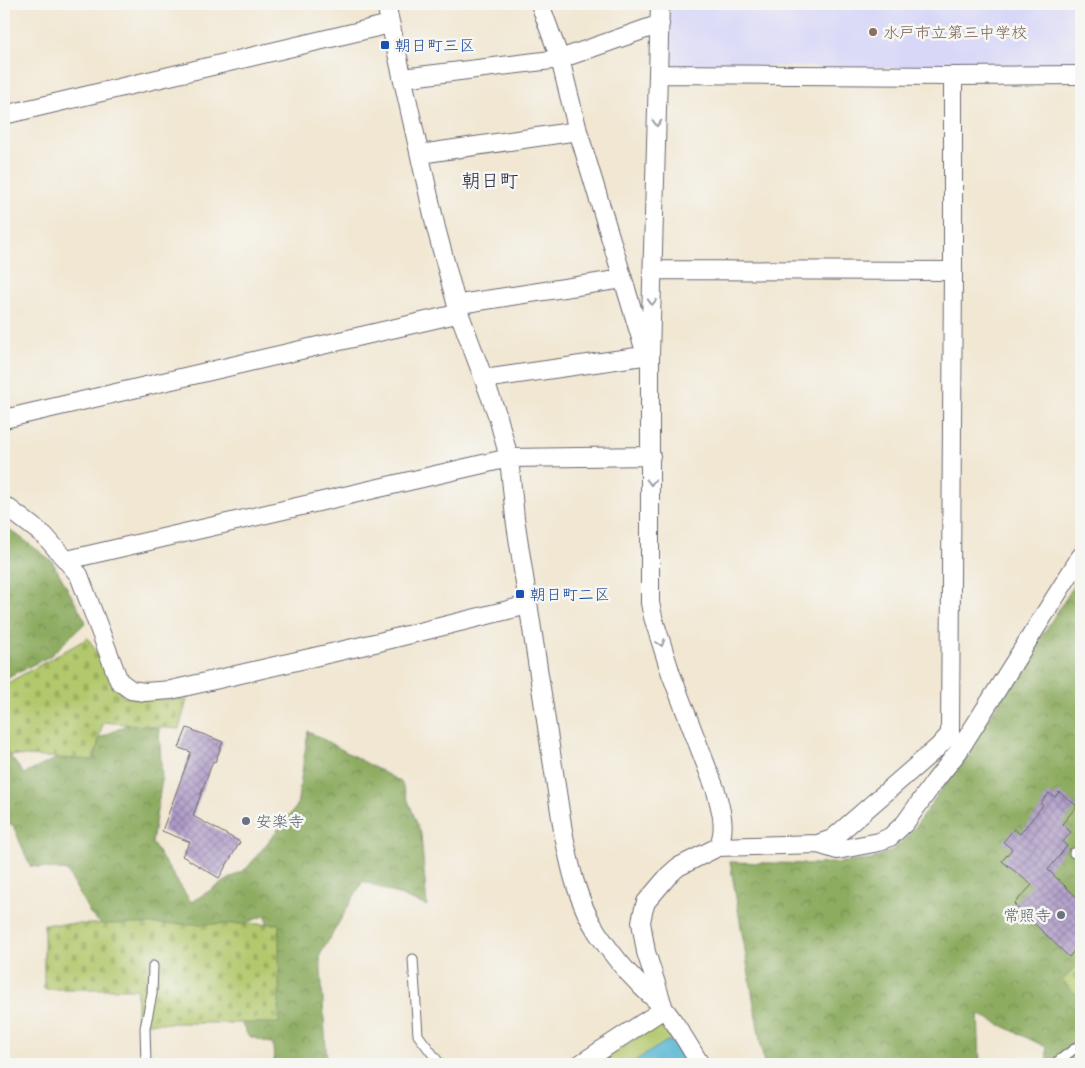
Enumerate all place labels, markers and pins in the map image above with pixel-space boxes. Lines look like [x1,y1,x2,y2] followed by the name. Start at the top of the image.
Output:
[883,23,1027,46] place label: 水戸市立第三中学校
[867,26,879,38] marker: 水戸市立第三中学校
[395,36,475,59] place label: 朝日町三区
[379,39,391,51] marker: 朝日町三区
[530,585,610,608] place label: 朝日町二区
[514,588,526,600] marker: 朝日町二区
[256,812,304,835] place label: 安楽寺
[240,815,252,827] marker: 安楽寺
[1003,906,1051,929] place label: 常照寺
[1055,909,1067,921] marker: 常照寺

